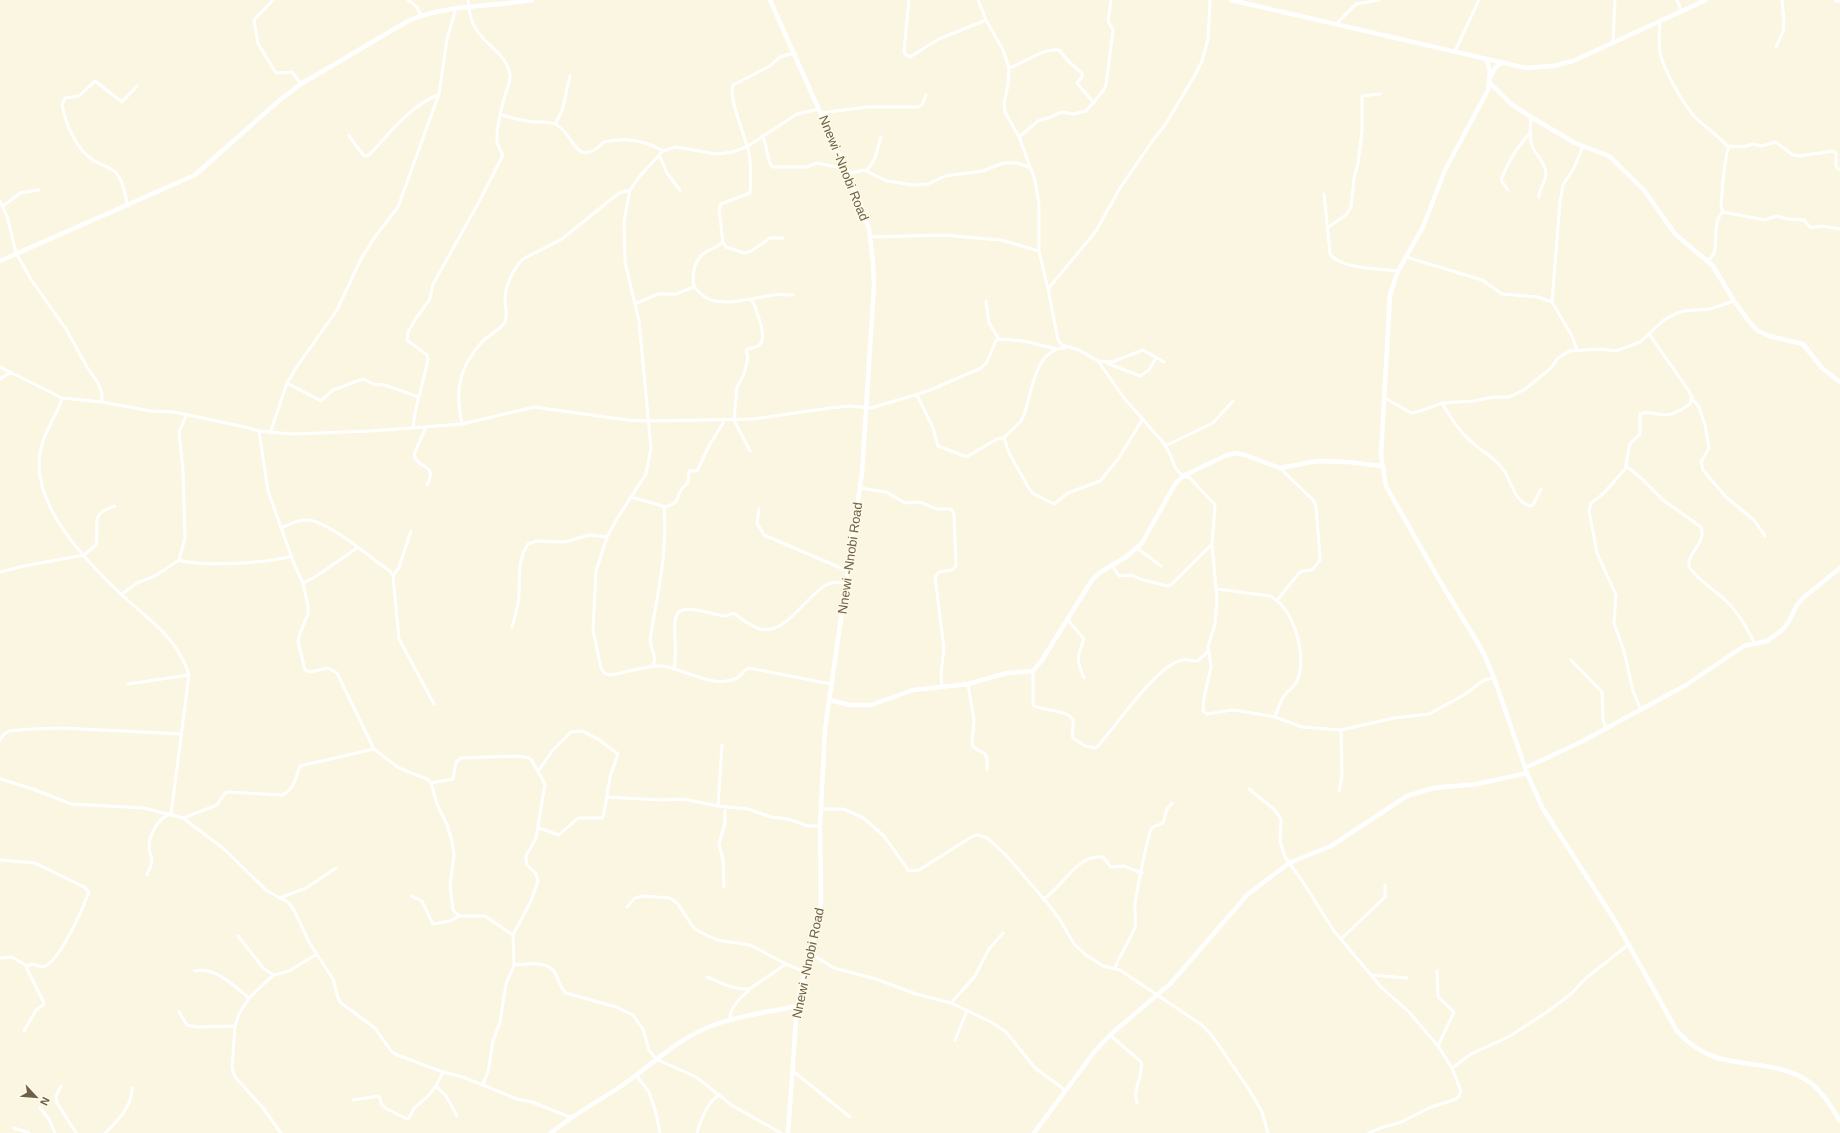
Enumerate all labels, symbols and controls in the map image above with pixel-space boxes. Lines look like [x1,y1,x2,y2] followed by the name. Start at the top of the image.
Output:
[816,113,872,223] street label: Nnewi -Nnobi Road
[835,501,865,615] street label: Nnewi -Nnobi Road
[789,906,827,1020] street label: Nnewi -Nnobi Road
[16,1077,56,1117] north arrow
[38,1095,52,1108] text: N

